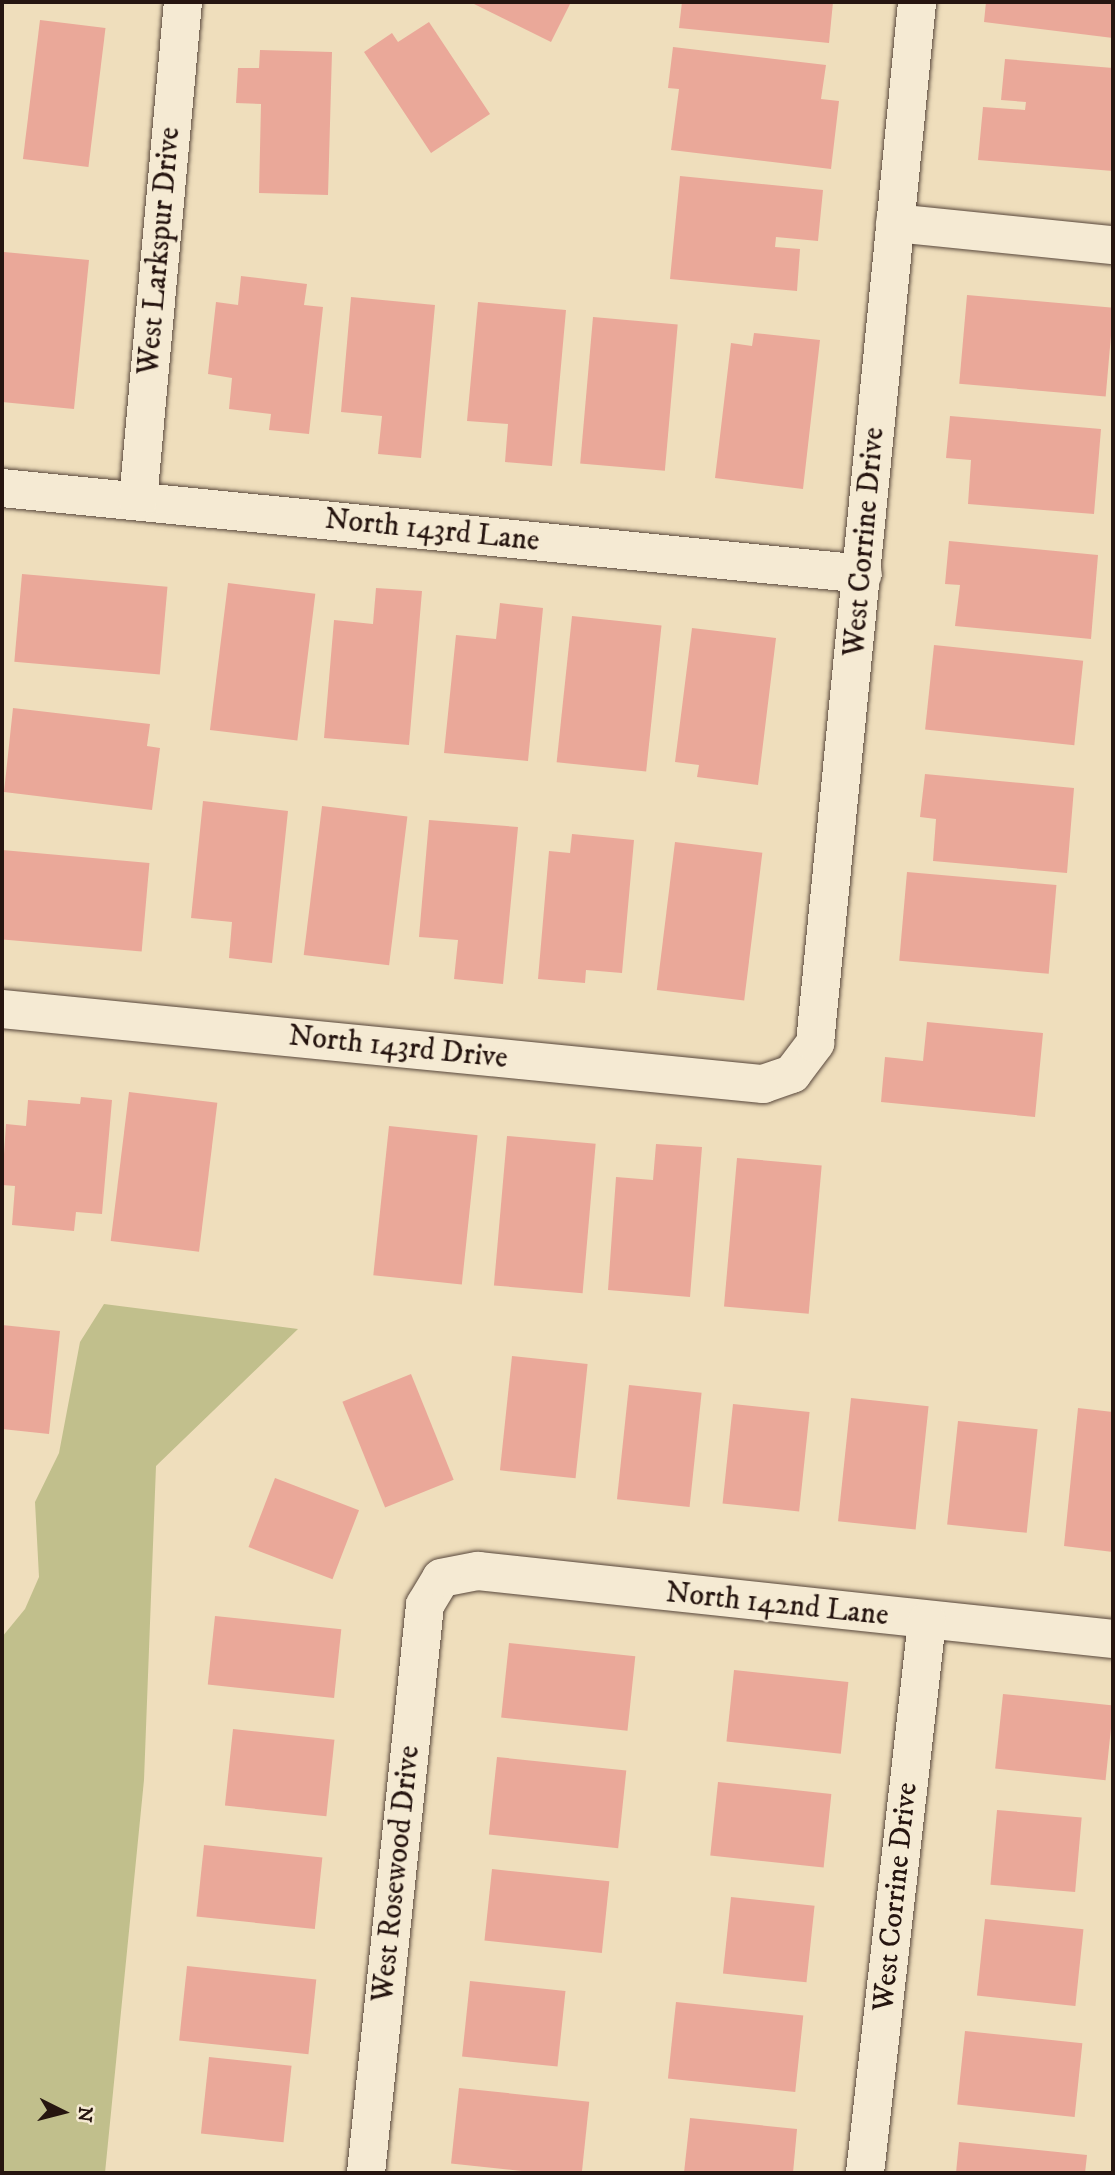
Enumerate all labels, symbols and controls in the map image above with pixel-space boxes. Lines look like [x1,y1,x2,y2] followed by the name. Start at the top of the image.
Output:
[131,126,189,376] street label: West Larkspur Drive
[837,426,893,658] street label: West Corrine Drive
[323,502,541,560] street label: North 143rd Lane
[287,1019,509,1077] street label: North 143rd Drive
[664,1575,890,1635] street label: North 142nd Lane
[366,1744,428,2004] street label: West Rosewood Drive
[866,1781,926,2013] street label: West Corrine Drive
[28,2077,98,2147] north arrow
[72,2105,97,2123] text: N

